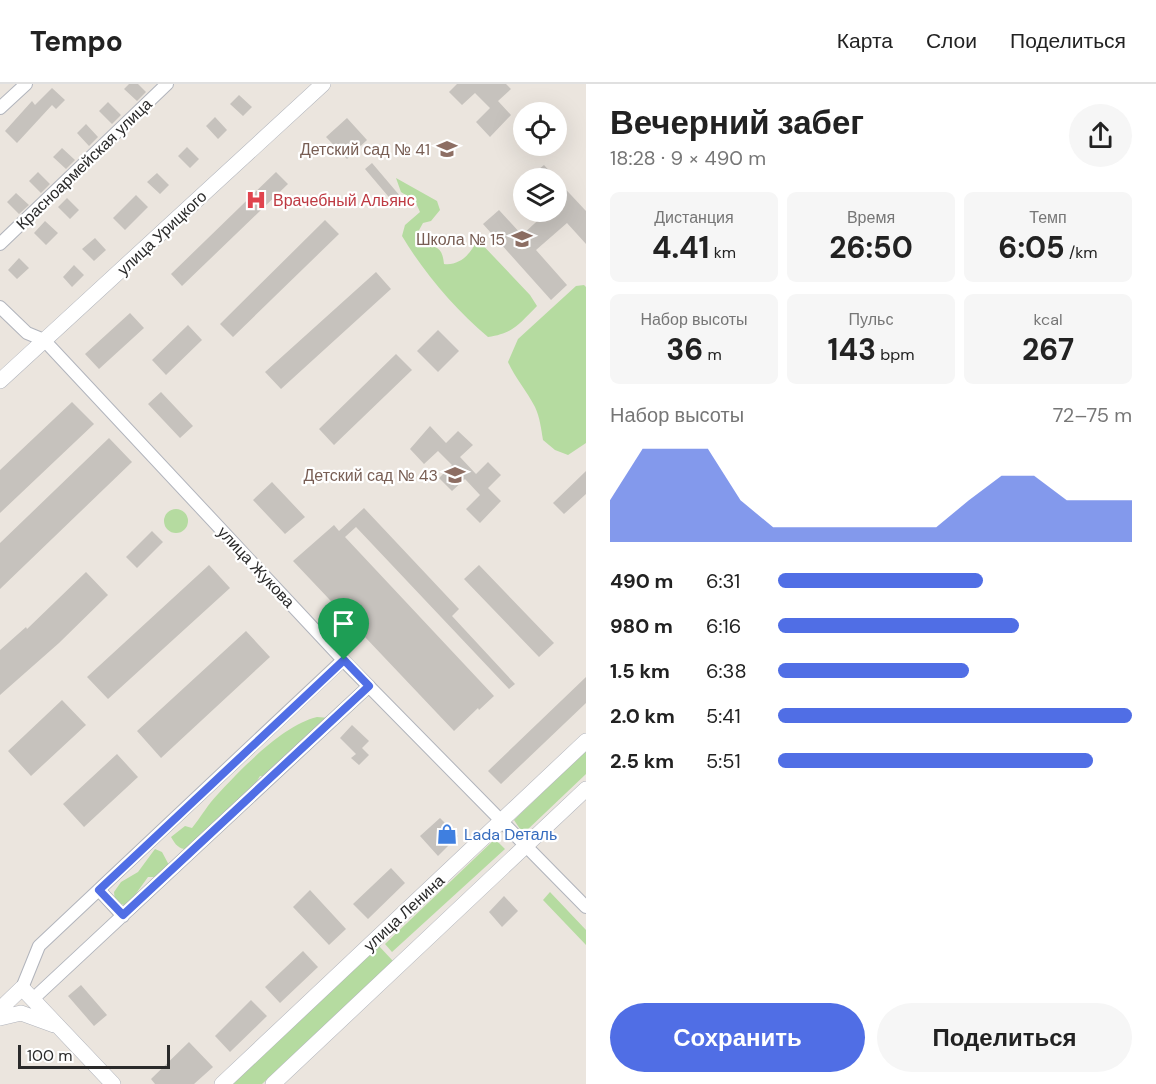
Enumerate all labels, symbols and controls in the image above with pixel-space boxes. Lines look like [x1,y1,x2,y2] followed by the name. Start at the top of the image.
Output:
[30,23,123,60] text: Tempo
[837,27,893,55] text: Карта
[926,27,977,55] text: Слои
[1010,27,1126,55] text: Поделиться
[12,94,156,234] street label: Красноармейская улица
[610,101,864,144] text: Вечерний забег
[513,102,567,222] map controls
[513,102,567,156] button: locate
[1069,104,1132,167] button: share
[435,137,459,161] school or university icon: Детский сад № 41
[300,139,430,160] place label: Детский сад № 41
[610,145,766,171] text: 18:28 · 9 × 490 m
[513,168,567,222] button: layers
[113,186,211,280] street label: улица Урицкого
[244,188,268,212] hospital icon: Врачебный Альянс
[273,190,415,211] place label: Врачебный Альянс
[654,207,734,228] text: Дистанция
[847,207,895,228] text: Время
[1029,207,1067,228] text: Темп
[510,227,534,251] school or university icon: Школа № 15
[652,228,709,267] text: 4.41
[829,228,913,267] text: 26:50
[998,228,1065,267] text: 6:05
[416,229,505,250] place label: Школа № 15
[709,242,736,263] text: km
[1065,242,1098,263] text: /km
[640,309,748,330] text: Набор высоты
[849,309,893,330] text: Пульс
[1034,309,1062,330] text: kcal
[666,330,703,369] text: 36
[827,330,876,369] text: 143
[1022,330,1074,369] text: 267
[703,344,722,365] text: m
[876,344,915,365] text: bpm
[610,402,744,428] text: Набор высоты
[1053,402,1132,428] text: 72–75 m
[443,463,467,487] school or university icon: Детский сад № 43
[303,465,438,486] place label: Детский сад № 43
[213,522,299,612] street label: улица Жукова
[610,568,673,594] text: 490 m
[706,568,740,594] text: 6:31
[318,598,369,660] pin
[327,607,360,640] icon: arrive
[610,613,673,639] text: 980 m
[706,613,741,639] text: 6:16
[610,658,670,684] text: 1.5 km
[706,658,747,684] text: 6:38
[610,703,675,729] text: 2.0 km
[706,703,741,729] text: 5:41
[610,748,674,774] text: 2.5 km
[706,748,741,774] text: 5:51
[435,822,459,846] shop icon: Lada Dеталь
[464,824,557,845] place label: Lada Dеталь
[359,870,449,956] street label: улица Ленина
[610,1003,865,1072] button: Сохранить
[877,1003,1132,1072] button: Поделиться
[18,1042,170,1070] scale bar
[27,1045,72,1066] text: 100 m

